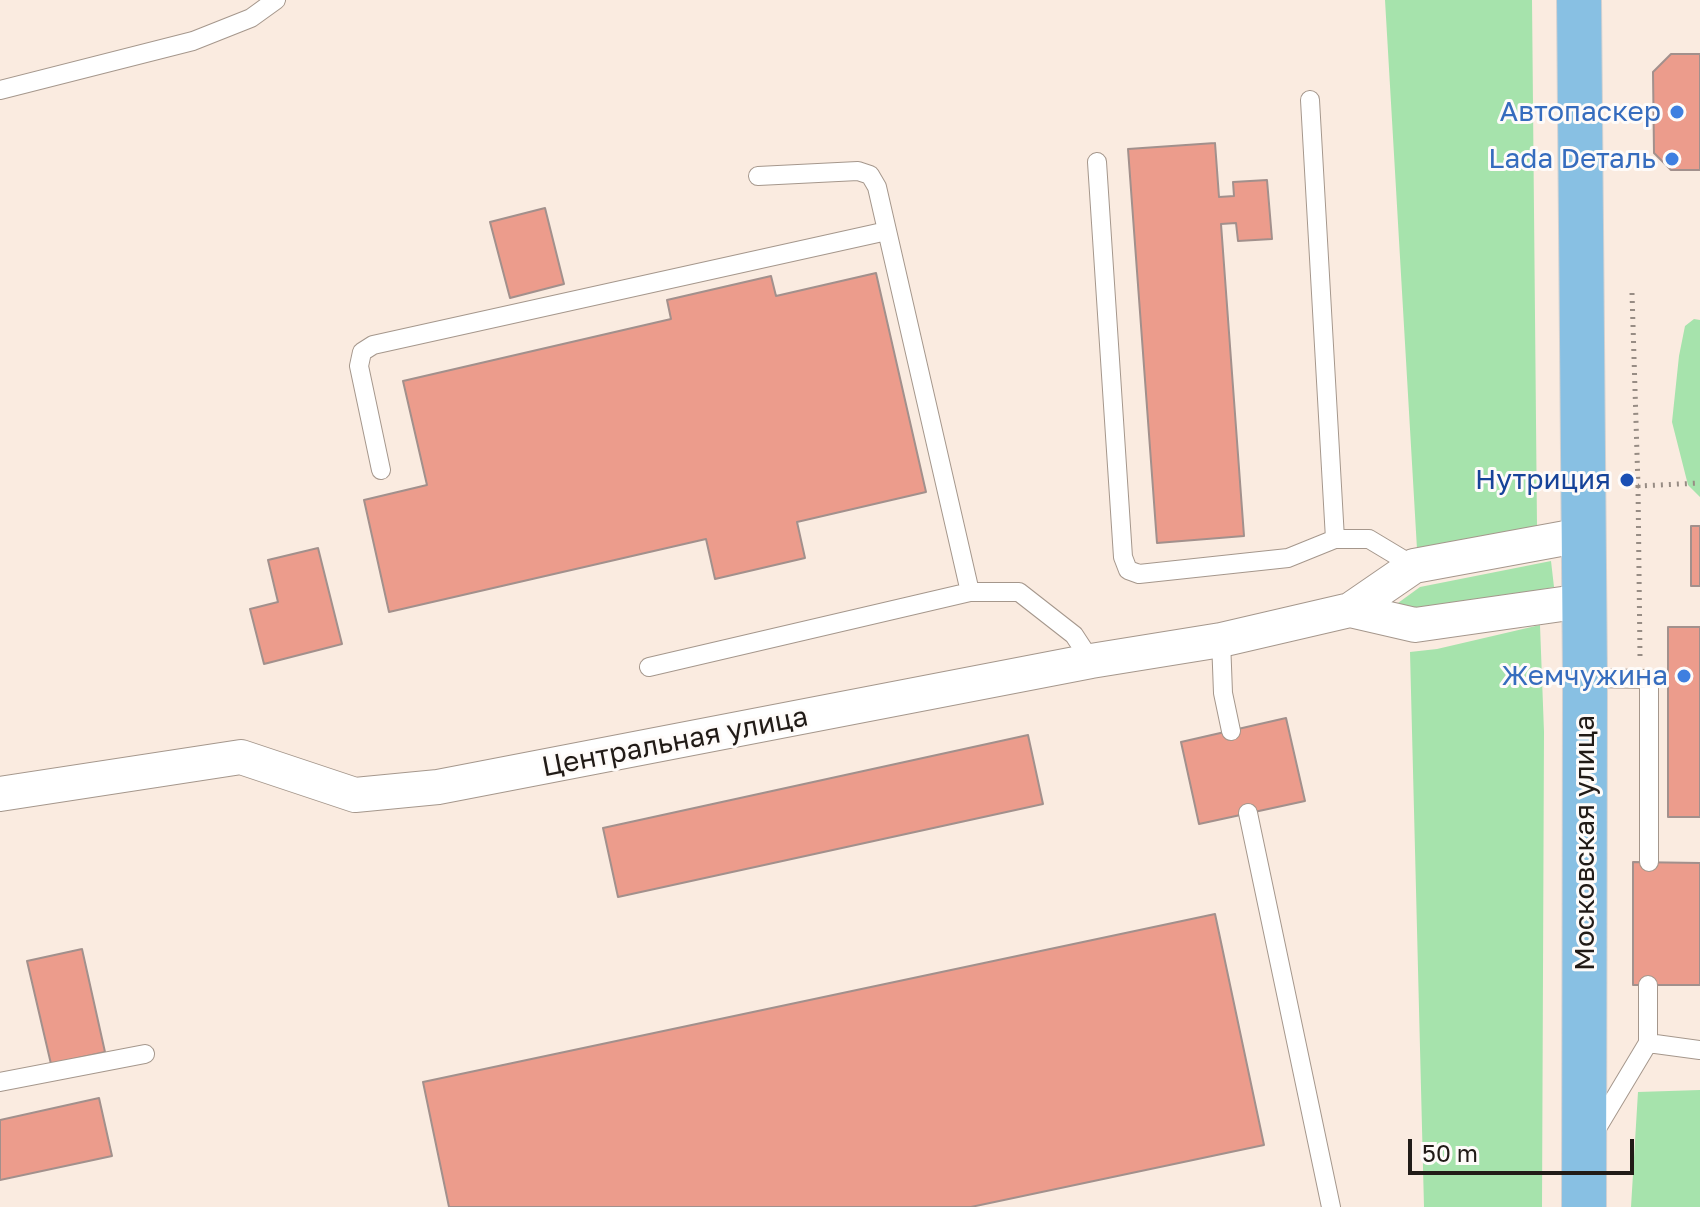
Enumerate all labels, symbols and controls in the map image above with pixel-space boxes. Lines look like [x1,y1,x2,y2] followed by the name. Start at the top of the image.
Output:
[1500,95,1661,129] place label: Автопаскер
[1668,103,1686,121] marker: Автопаскер
[1488,142,1656,176] place label: Lada Dеталь
[1663,150,1681,168] marker: Lada Dеталь
[1475,463,1611,497] place label: Нутриция
[1618,471,1636,489] marker: Нутриция
[1501,659,1668,693] place label: Жемчужина
[1675,667,1693,685] marker: Жемчужина
[539,700,811,784] street label: Центральная улица
[1568,715,1602,971] street label: Московская улица
[1412,1123,1638,1173] scale bar
[1422,1138,1478,1167] text: 50 m

